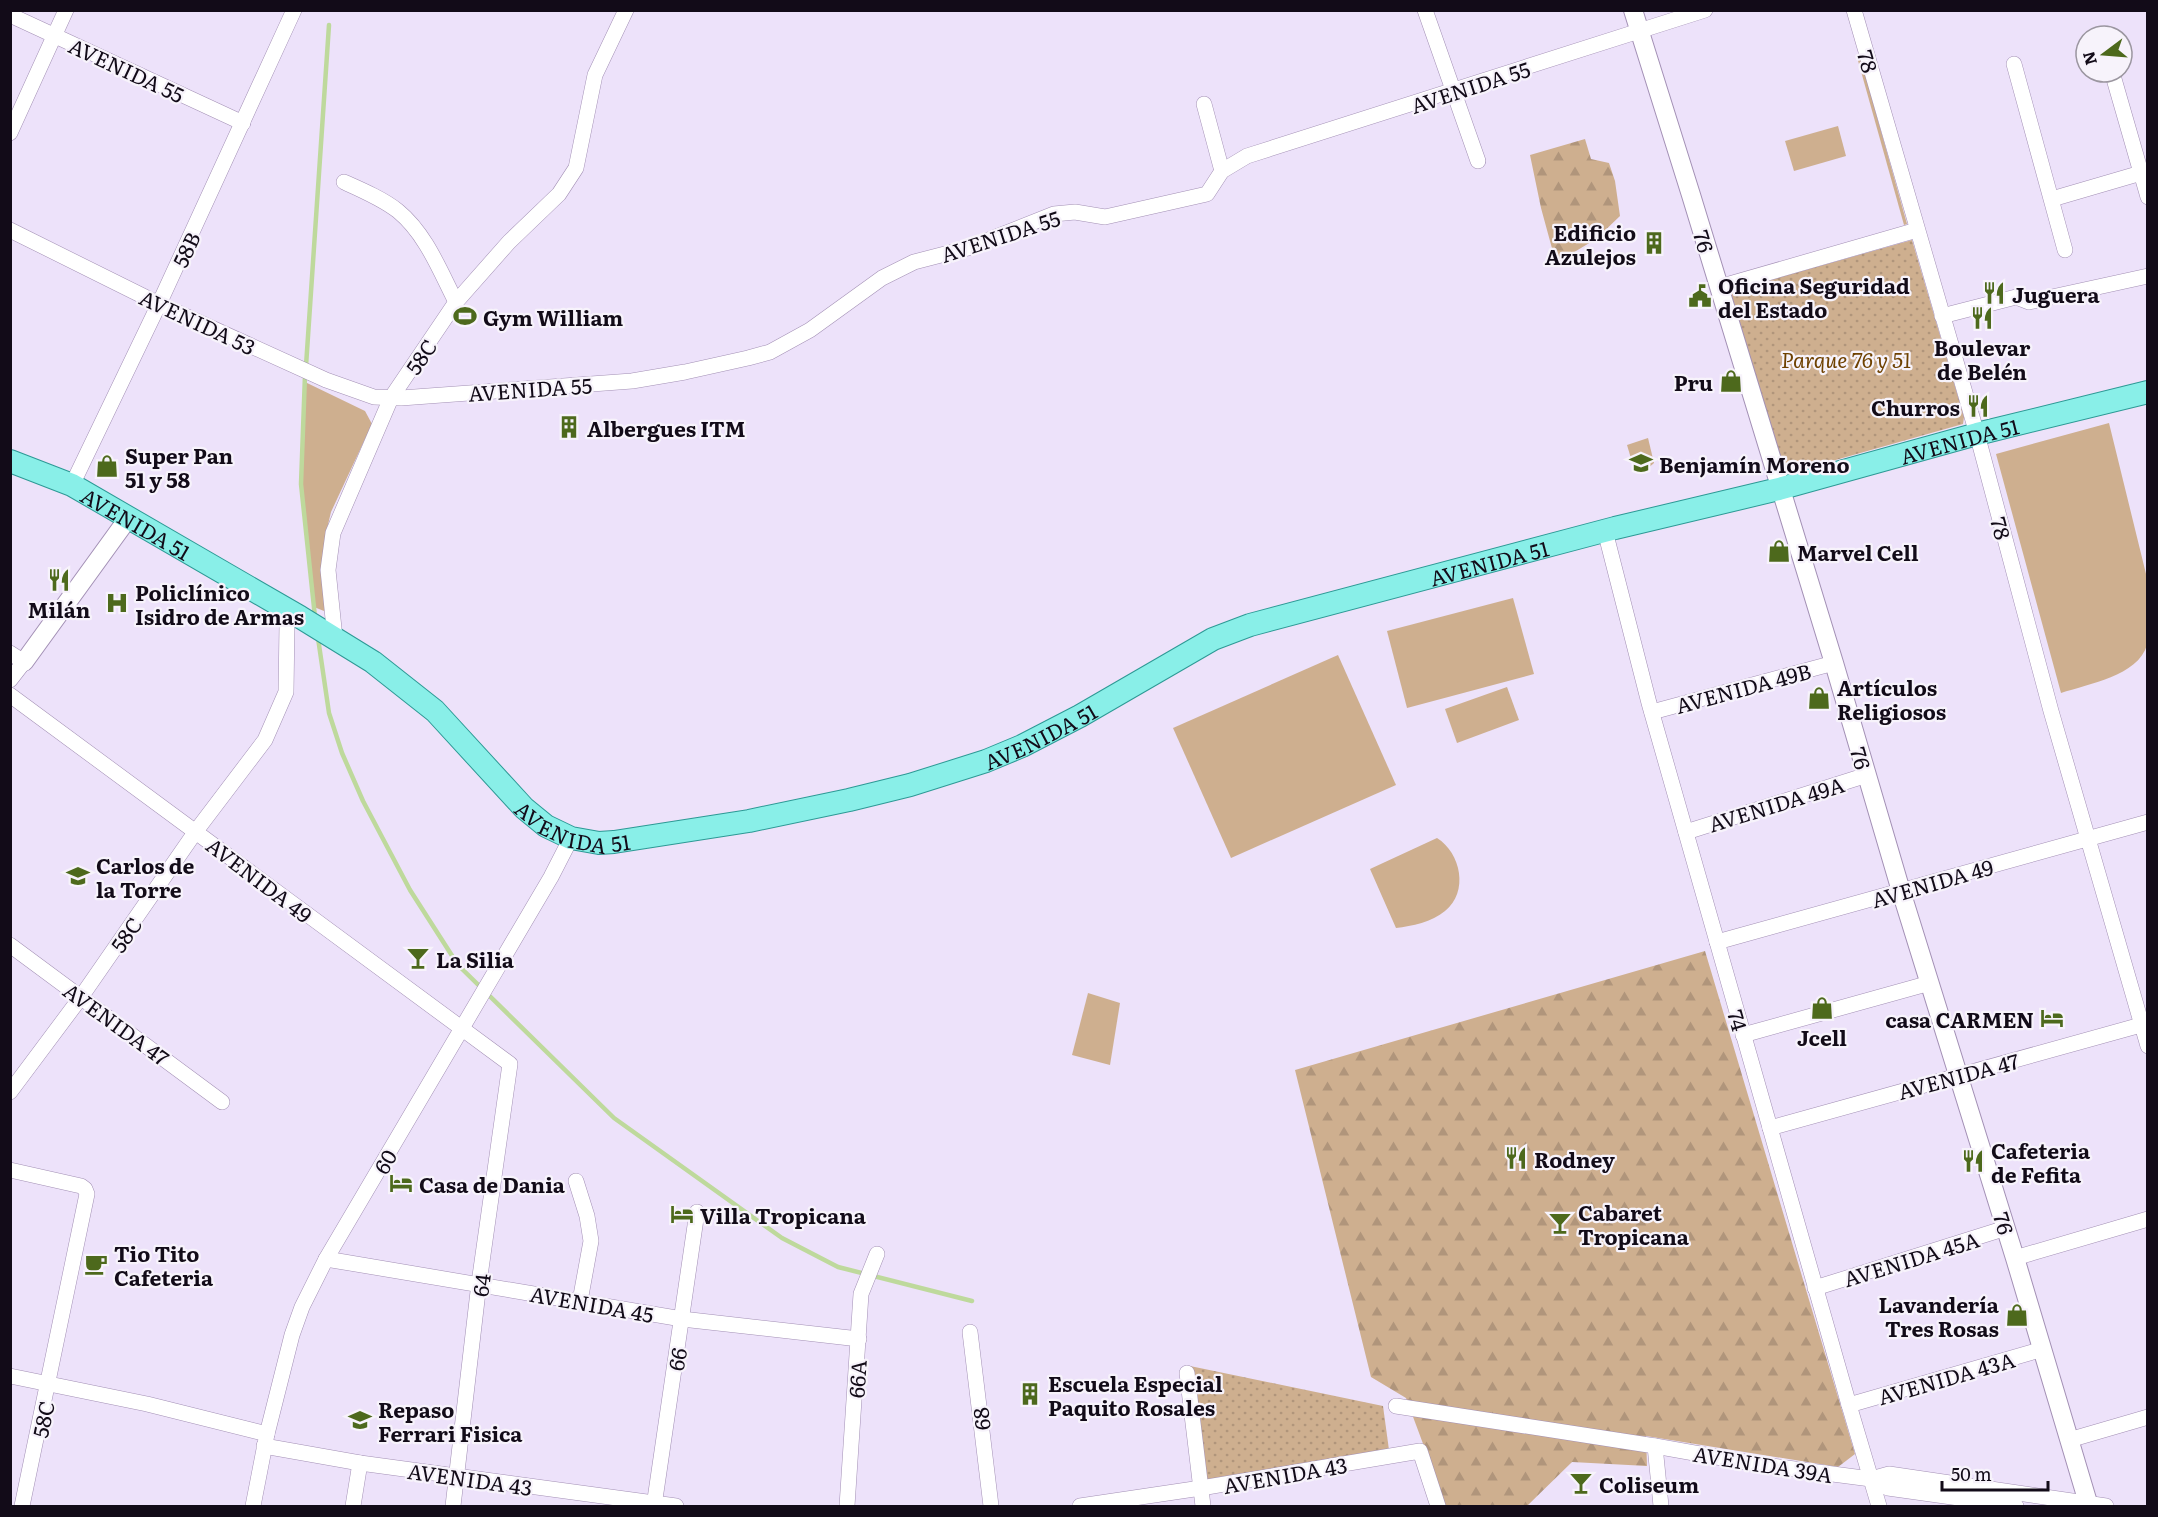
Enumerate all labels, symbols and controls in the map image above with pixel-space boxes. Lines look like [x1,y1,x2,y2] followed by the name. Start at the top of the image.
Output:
[2074,24,2134,84] north arrow
[64,29,190,109] street label: AVENIDA 55
[1851,46,1887,76] street label: 78
[2075,49,2102,68] text: N
[1406,52,1534,120] street label: AVENIDA 55
[936,201,1064,269] street label: AVENIDA 55
[1545,216,1636,271] place label: Edificio Azulejos
[163,226,207,272] street label: 58B
[1687,226,1723,256] street label: 76
[1641,230,1667,256] building icon: Edificio Azulejos
[1718,269,1910,324] place label: Oficina Seguridad del Estado
[2012,278,2101,309] place label: Juguera
[1981,280,2007,306] restaurant icon: Juguera
[135,281,261,361] street label: AVENIDA 53
[1687,283,1713,309] public building icon: Oficina Seguridad del Estado
[483,301,623,332] place label: Gym William
[452,303,478,329] sports icon: Gym William
[1969,305,1995,331] restaurant icon: Boulevar de Belén
[1934,331,2031,386] place label: Boulevar de Belén
[397,332,443,380] street label: 58C
[1781,343,1911,374] park label: Parque 76 y 51
[1674,366,1713,397] place label: Pru
[467,368,593,408] street label: AVENIDA 55
[1718,368,1744,394] shop icon: Pru
[1871,391,1960,422] place label: Churros
[1965,393,1991,419] restaurant icon: Churros
[1896,409,2022,470] street label: AVENIDA 51
[587,412,745,443] place label: Albergues ITM
[556,414,582,440] building icon: Albergues ITM
[125,439,234,494] place label: Super Pan 51 y 58
[1659,448,1850,479] place label: Benjamín Moreno
[1628,450,1654,476] school or university icon: Benjamín Moreno
[94,453,120,479] shop icon: Super Pan 51 y 58
[76,478,197,567] street label: AVENIDA 51
[1984,513,2020,543] street label: 78
[1426,531,1552,592] street label: AVENIDA 51
[1797,536,1919,567] place label: Marvel Cell
[1766,538,1792,564] shop icon: Marvel Cell
[46,567,72,593] restaurant icon: Milán
[135,576,304,631] place label: Policlínico Isidro de Armas
[104,590,130,616] hospital icon: Policlínico Isidro de Armas
[28,593,91,624] place label: Milán
[1672,654,1814,720] street label: AVENIDA 49B
[1837,671,1946,726] place label: Artículos Religiosos
[1806,685,1832,711] shop icon: Artículos Religiosos
[979,694,1102,776] street label: AVENIDA 51
[1844,743,1880,773] street label: 76
[1704,767,1848,838] street label: AVENIDA 49A
[509,792,633,860] street label: AVENIDA 51
[201,829,319,929] street label: AVENIDA 49
[96,849,195,904] place label: Carlos de la Torre
[1867,850,1997,914] street label: AVENIDA 49
[65,863,91,889] school or university icon: Carlos de la Torre
[102,910,148,958] street label: 58C
[436,943,515,974] place label: La Silia
[405,945,431,971] bar icon: La Silia
[58,974,177,1072] street label: AVENIDA 47
[1809,995,1835,1021] shop icon: Jcell
[1885,1003,2034,1034] place label: casa CARMEN
[2039,1005,2065,1031] hotel icon: casa CARMEN
[1721,1006,1757,1035] street label: 74
[1797,1021,1847,1052] place label: Jcell
[1894,1044,2022,1106] street label: AVENIDA 47
[1991,1134,2091,1189] place label: Cafeteria de Fefita
[365,1143,403,1179] street label: 60
[1534,1143,1615,1174] place label: Rodney
[1503,1145,1529,1171] restaurant icon: Rodney
[1960,1148,1986,1174] restaurant icon: Cafeteria de Fefita
[419,1168,566,1199] place label: Casa de Dania
[388,1170,414,1196] hotel icon: Casa de Dania
[1578,1196,1690,1251] place label: Cabaret Tropicana
[700,1199,867,1230] place label: Villa Tropicana
[669,1201,695,1227] hotel icon: Villa Tropicana
[1987,1208,2023,1238] street label: 76
[1547,1210,1573,1236] bar icon: Cabaret Tropicana
[1839,1222,1983,1293] street label: AVENIDA 45A
[114,1237,214,1292] place label: Tio Tito Cafeteria
[83,1251,109,1277] cafe icon: Tio Tito Cafeteria
[463,1271,497,1298] street label: 64
[528,1277,656,1329] street label: AVENIDA 45
[1878,1288,2000,1343] place label: Lavandería Tres Rosas
[2004,1302,2030,1328] shop icon: Lavandería Tres Rosas
[1874,1342,2019,1411] street label: AVENIDA 43A
[659,1345,693,1373] street label: 66
[839,1358,873,1399] street label: 66A
[1048,1367,1223,1422] place label: Escuela Especial Paquito Rosales
[1017,1381,1043,1407] building icon: Escuela Especial Paquito Rosales
[378,1393,523,1448] place label: Repaso Ferrari Fisica
[23,1398,61,1440] street label: 58C
[963,1406,997,1432] street label: 68
[347,1407,373,1433] school or university icon: Repaso Ferrari Fisica
[1691,1437,1835,1489] street label: AVENIDA 39A
[1220,1448,1350,1500] street label: AVENIDA 43
[406,1454,534,1502] street label: AVENIDA 43
[1942,1454,2048,1492] scale bar
[1951,1460,1992,1487] text: 50 m
[1599,1468,1699,1499] place label: Coliseum
[1568,1470,1594,1496] bar icon: Coliseum

